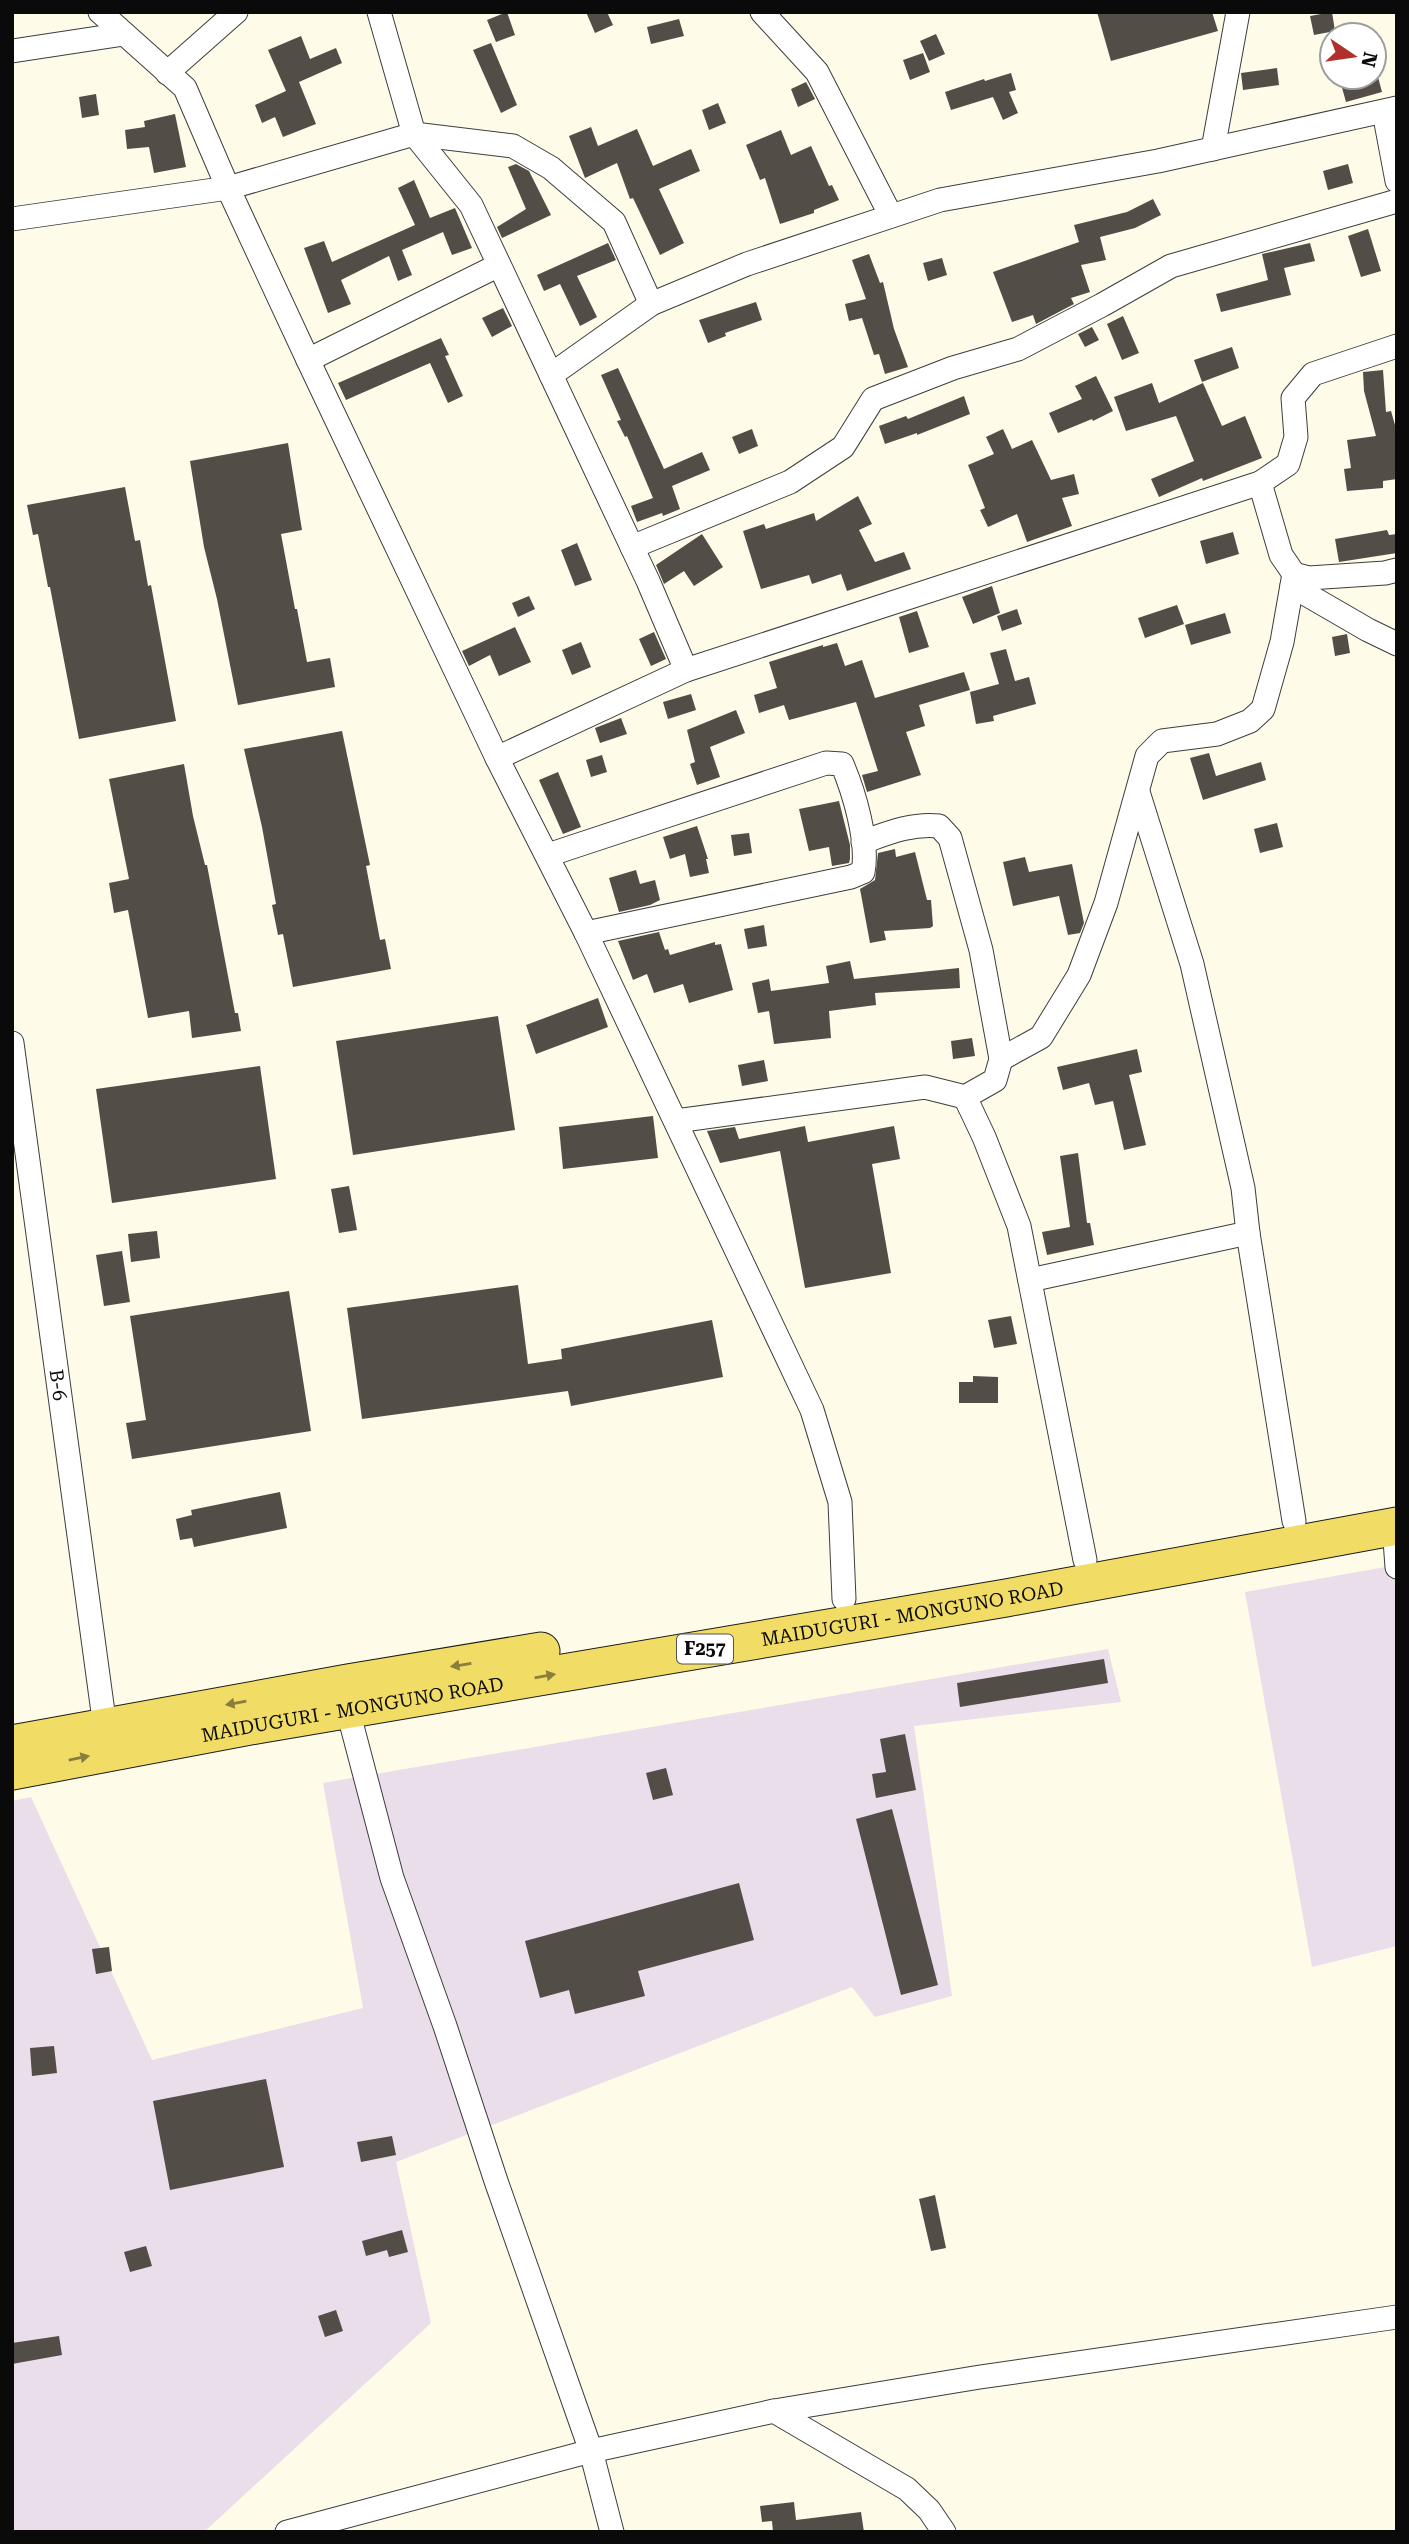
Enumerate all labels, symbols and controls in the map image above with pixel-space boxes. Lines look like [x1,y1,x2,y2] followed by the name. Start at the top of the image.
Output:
[1318,21,1388,91] north arrow
[1356,50,1382,70] text: N
[44,1368,72,1402] street label: B-6
[759,1577,1065,1651] street label: MAIDUGURI - MONGUNO ROAD
[677,1634,733,1664] road number: F257
[449,1660,471,1671] one-way arrow
[534,1671,556,1682] one-way arrow
[199,1672,505,1747] street label: MAIDUGURI - MONGUNO ROAD
[225,1698,247,1709] one-way arrow
[68,1753,90,1764] one-way arrow

